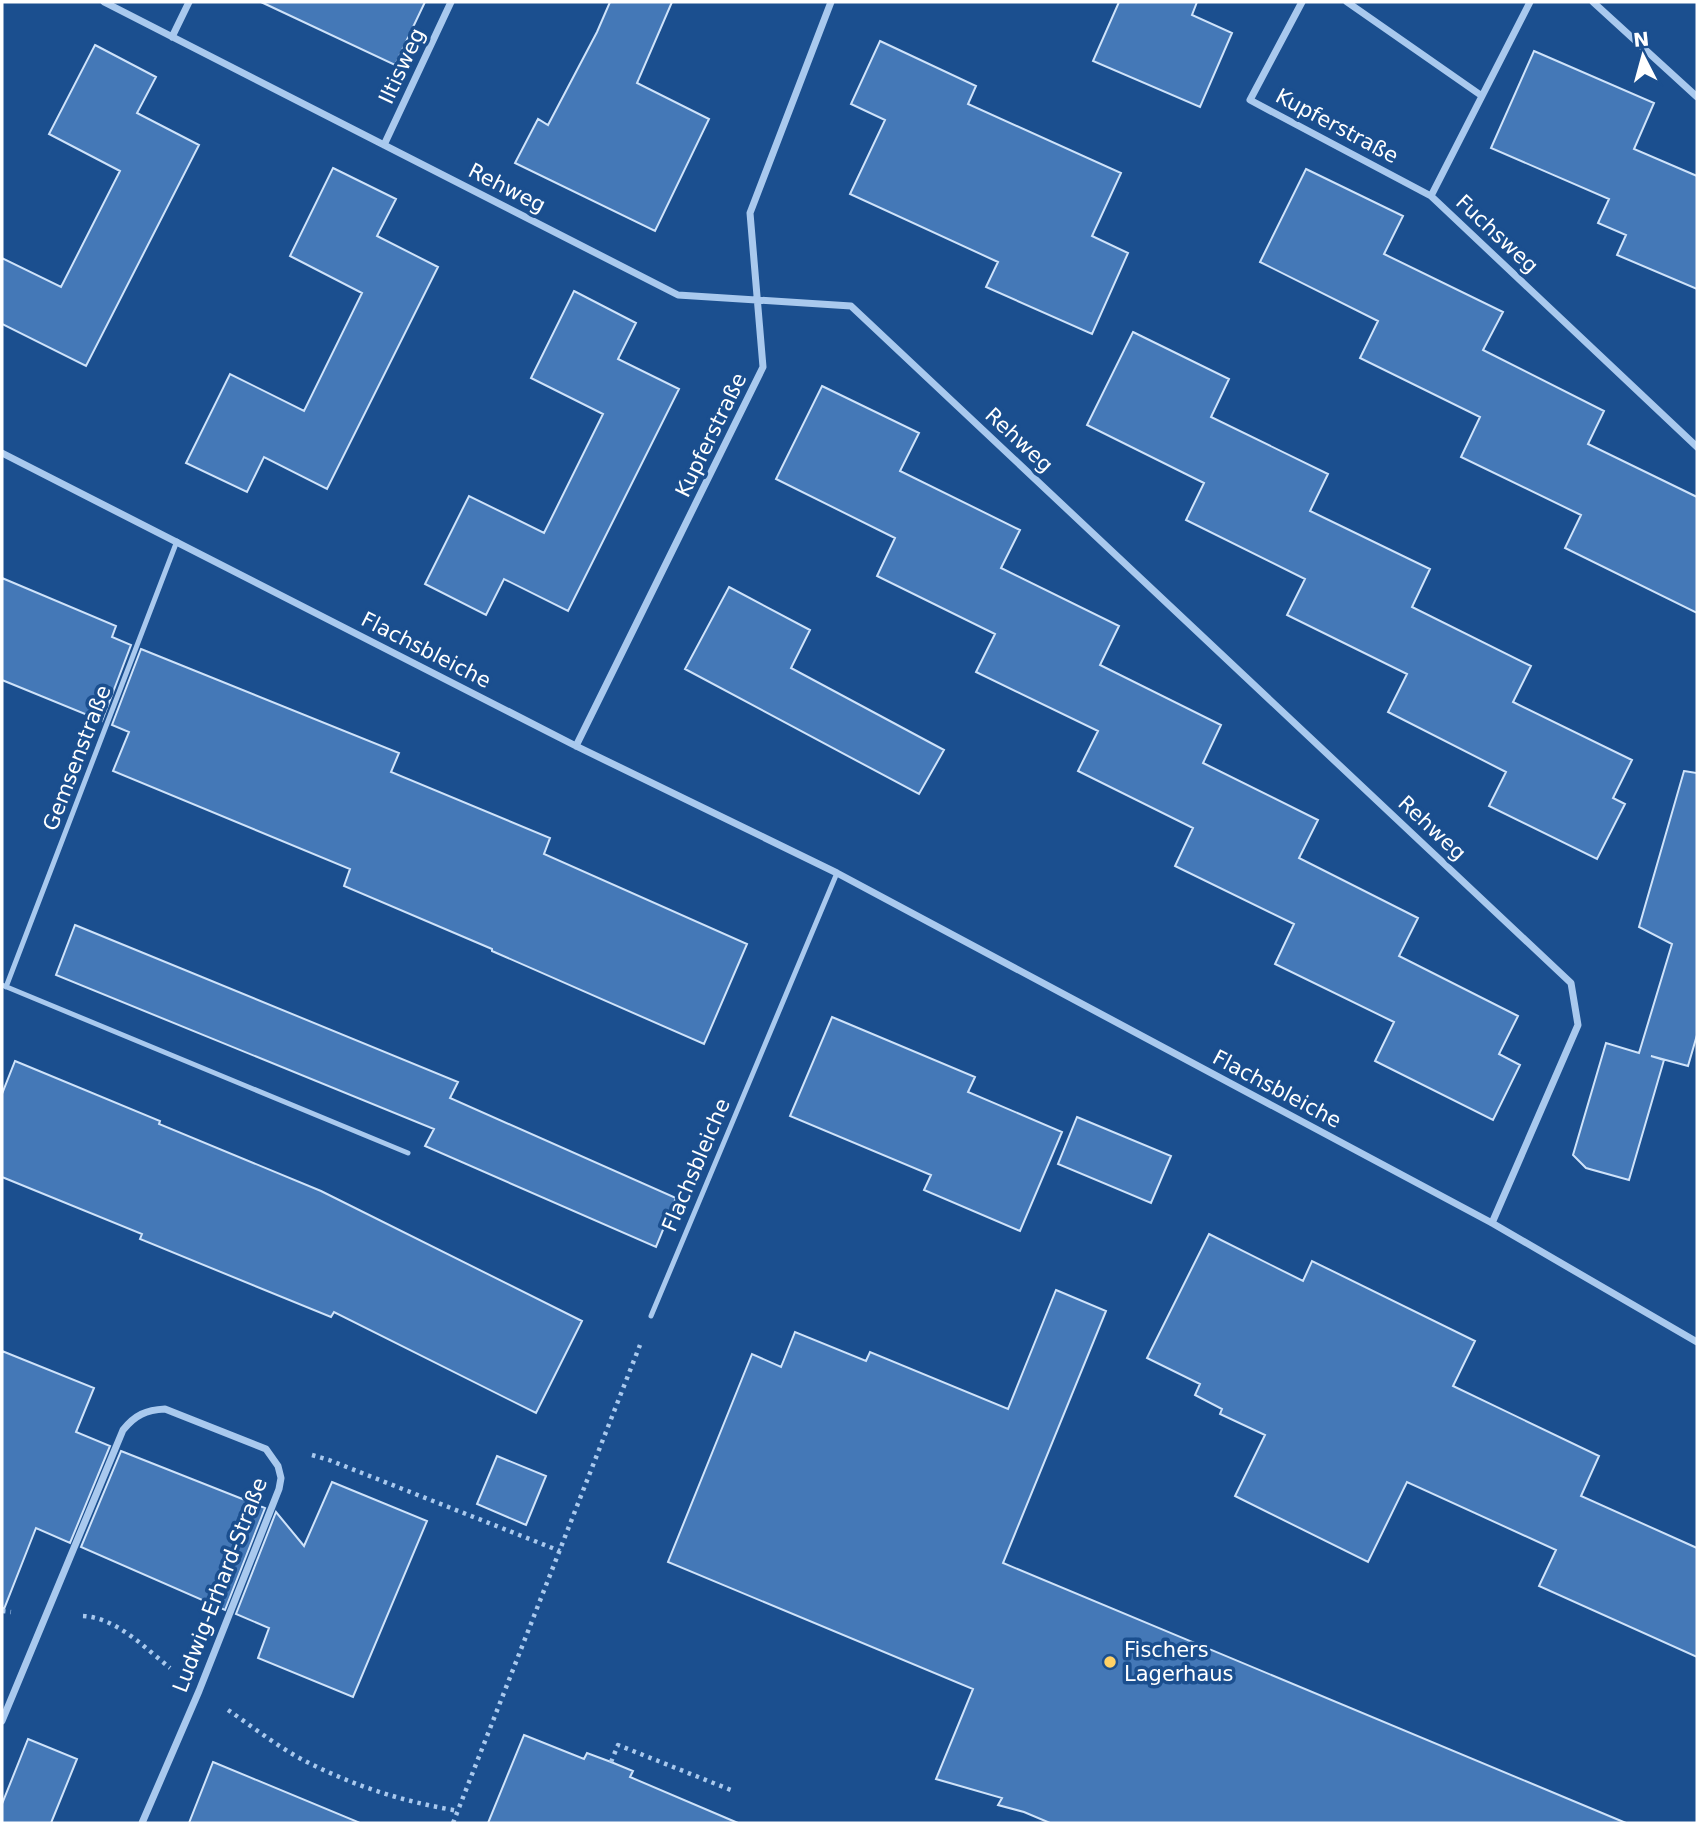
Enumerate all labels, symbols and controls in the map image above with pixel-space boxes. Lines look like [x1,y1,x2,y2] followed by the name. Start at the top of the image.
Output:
[1608,21,1678,91] north arrow
[374,24,430,108] street label: Iltisweg
[1632,27,1650,51] text: N
[1272,84,1402,168] street label: Kupferstraße
[464,158,550,218] street label: Rehweg
[1451,190,1543,278] street label: Fuchsweg
[671,369,751,501] street label: Kupferstraße
[980,403,1058,477] street label: Rehweg
[357,607,495,693] street label: Flachsbleiche
[38,682,116,834] street label: Gemsenstraße
[1393,791,1471,865] street label: Rehweg
[1209,1045,1345,1133] street label: Flachsbleiche
[657,1095,735,1235] street label: Flachsbleiche
[168,1474,272,1696] street label: Ludwig-Erhard-Straße
[1124,1638,1234,1686] place label: Fischers Lagerhaus
[1102,1654,1118,1670] marker: Fischers Lagerhaus

